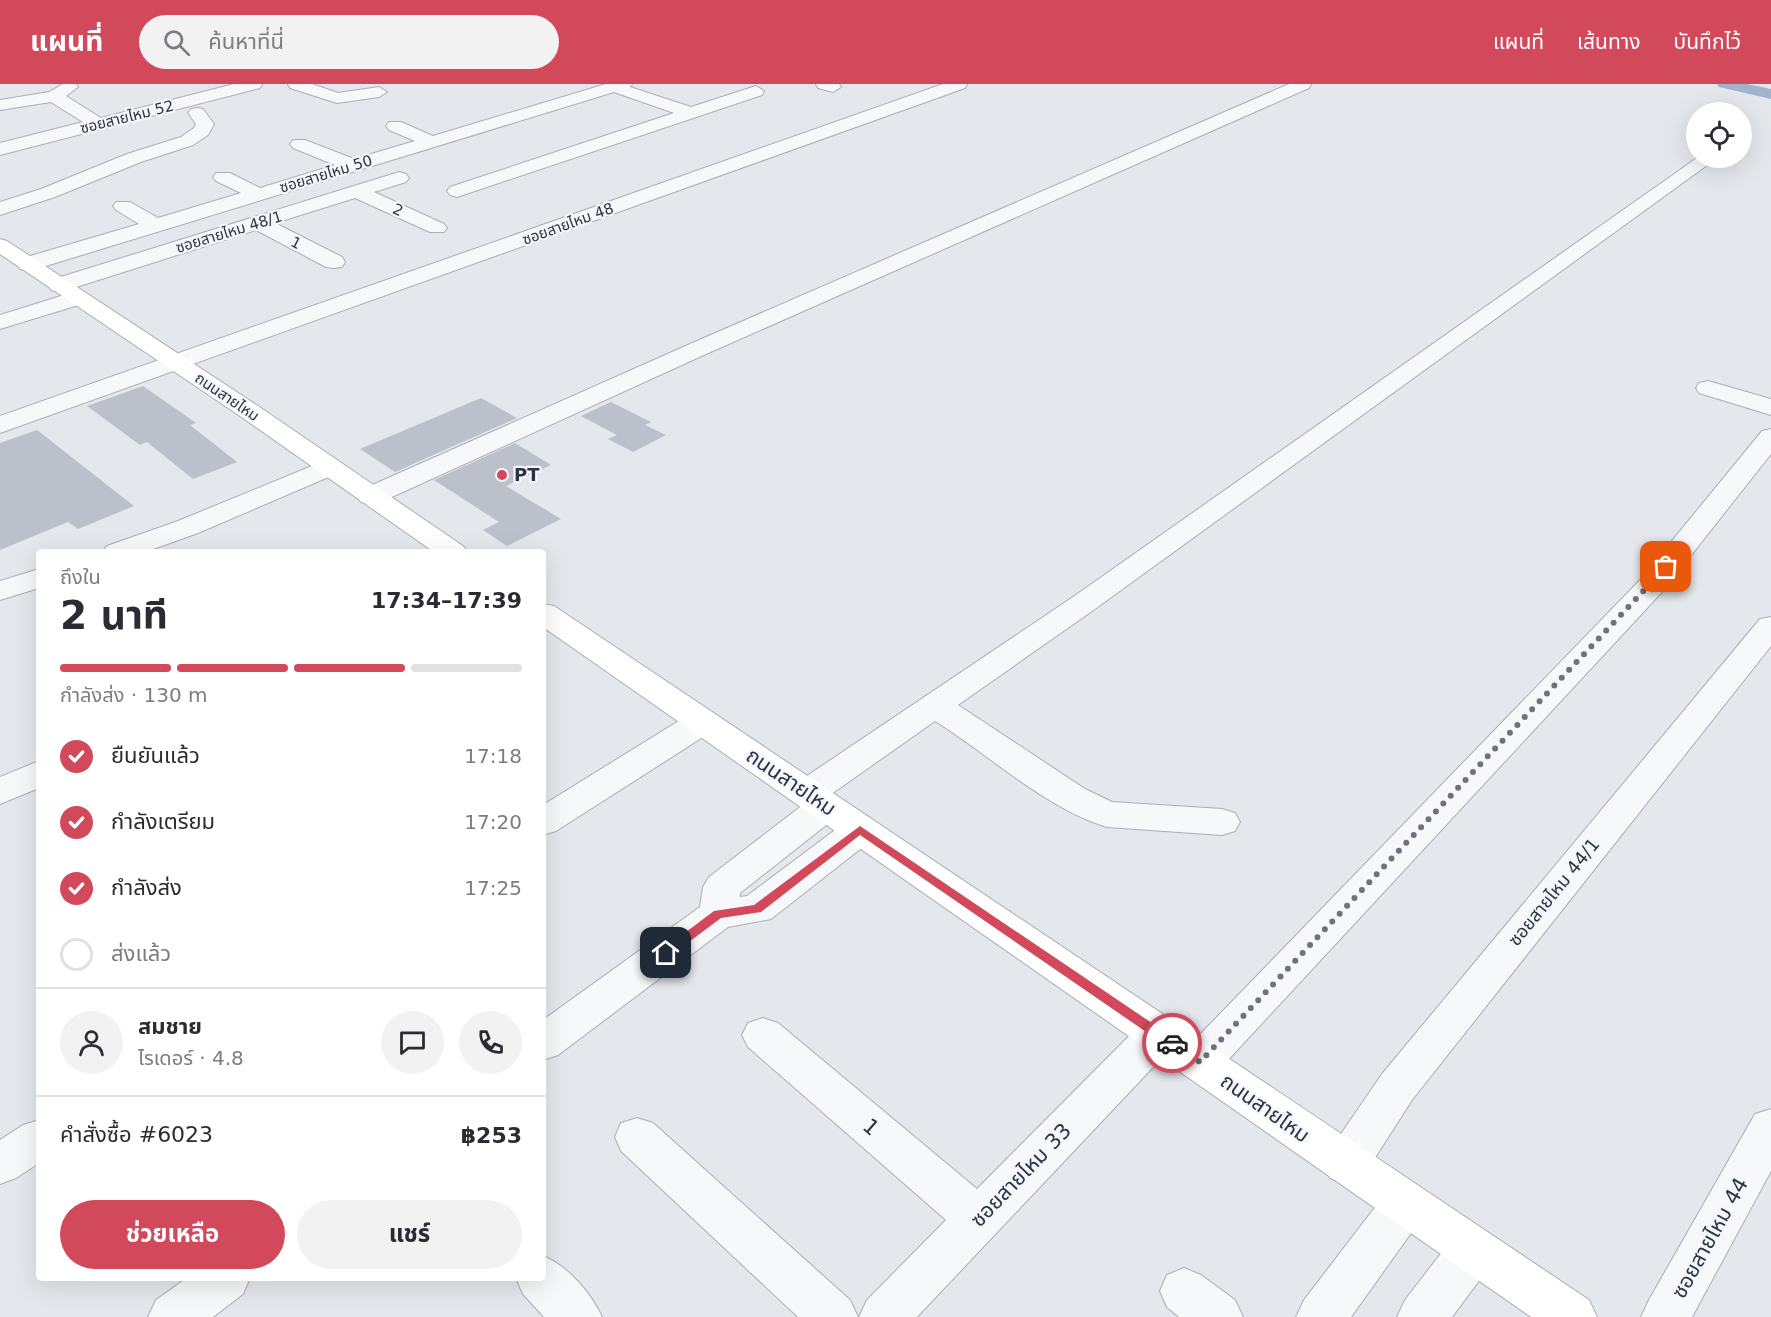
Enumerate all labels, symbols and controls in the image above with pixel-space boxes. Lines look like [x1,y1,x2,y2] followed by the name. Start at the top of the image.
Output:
[139,15,559,69] search box
[30,25,103,58] text: แผนที่
[160,26,193,59] icon: search
[208,29,284,54] text: ค้นหาที่นี่
[1493,30,1544,54] text: แผนที่
[1577,30,1641,54] text: เส้นทาง
[1674,30,1741,54] text: บันทึกไว้
[78,97,176,137] street label: ซอยสายไหม 52
[1686,102,1752,168] map controls
[1686,102,1752,168] button: locate
[278,151,374,197] street label: ซอยสายไหม 50
[520,199,616,249] street label: ซอยสายไหม 48
[390,200,406,220] street label: 2
[174,207,284,257] street label: ซอยสายไหม 48/1
[288,233,304,253] street label: 1
[191,369,263,425] street label: ถนนสายไหม
[514,464,540,485] place label: PT
[495,468,509,482] marker: PT
[1640,541,1691,592] pin
[1649,550,1682,583] icon: bag
[60,565,101,589] text: ถึงใน
[371,588,522,613] text: 17:34–17:39
[60,593,168,638] text: 2 นาที
[60,683,208,707] text: กำลังส่ง · 130 m
[60,740,93,773] icon: check
[111,743,200,768] text: ยืนยันแล้ว
[742,743,840,821] street label: ถนนสายไหม
[464,744,522,768] text: 17:18
[60,806,93,839] icon: check
[111,809,215,834] text: กำลังเตรียม
[464,810,522,834] text: 17:20
[1504,834,1603,950] street label: ซอยสายไหม 44/1
[60,872,93,905] icon: check
[111,875,182,900] text: กำลังส่ง
[464,876,522,900] text: 17:25
[640,927,691,978] pin
[649,936,682,969] icon: home
[111,941,171,966] text: ส่งแล้ว
[60,1011,123,1074] button: person
[381,1011,444,1074] button: chat
[459,1011,522,1074] button: phone
[1142,1013,1202,1073] courier
[138,1014,202,1039] text: สมชาย
[1156,1027,1189,1060] icon: car
[138,1046,244,1070] text: ไรเดอร์ · 4.8
[1216,1069,1314,1147] street label: ถนนสายไหม
[858,1114,884,1140] street label: 1
[966,1118,1076,1232] street label: ซอยสายไหม 33
[60,1122,213,1147] text: คำสั่งซื้อ #6023
[461,1123,522,1148] text: ฿253
[1667,1173,1753,1303] street label: ซอยสายไหม 44
[60,1200,285,1269] button: ช่วยเหลือ
[297,1200,522,1269] button: แชร์

